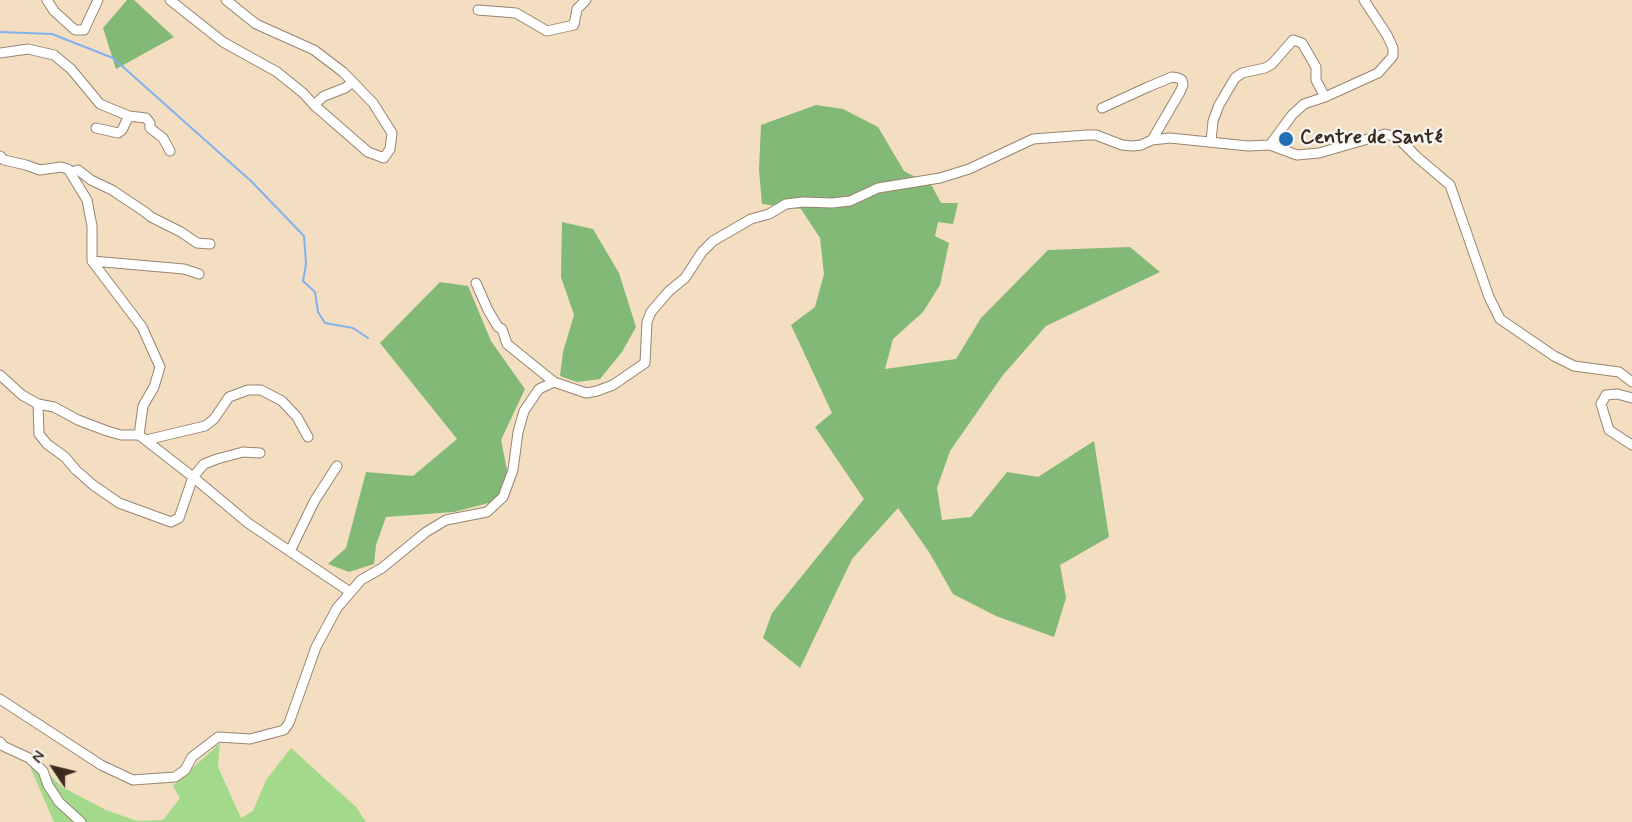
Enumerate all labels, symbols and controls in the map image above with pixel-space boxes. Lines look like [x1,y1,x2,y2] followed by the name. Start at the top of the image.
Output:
[1300,127,1443,151] place label: Centre de Santé
[1277,130,1295,148] marker: Centre de Santé
[24,738,84,798] north arrow
[27,747,51,768] text: N

